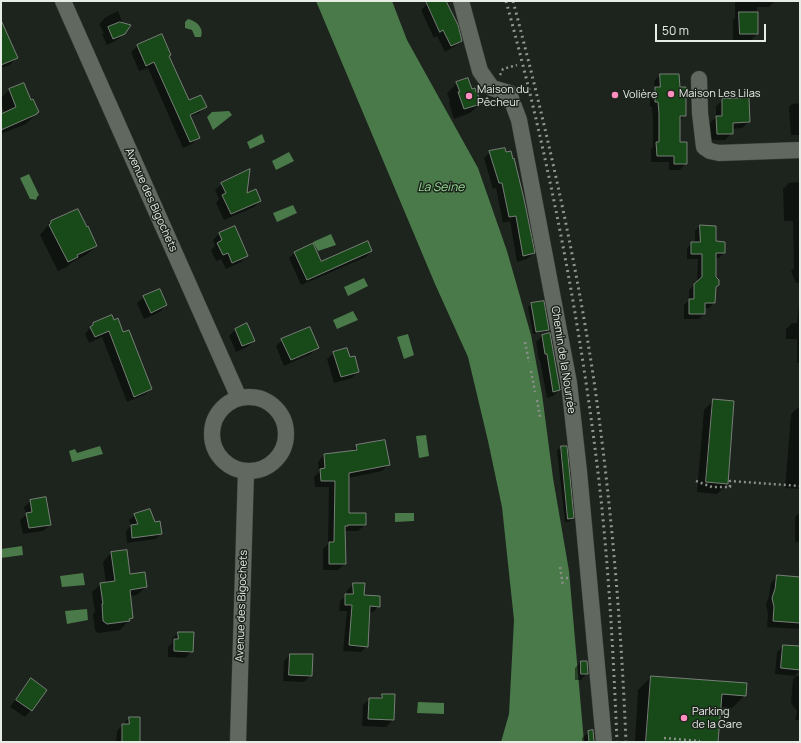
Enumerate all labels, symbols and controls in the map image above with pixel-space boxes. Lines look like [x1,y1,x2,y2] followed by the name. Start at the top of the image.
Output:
[657,16,768,42] scale bar
[662,22,689,39] text: 50 m
[477,83,529,109] place label: Maison du Pêcheur
[679,87,761,101] place label: Maison Les Lilas
[623,88,657,102] place label: Volière
[666,89,676,99] marker: Maison Les Lilas
[610,90,620,100] marker: Volière
[464,91,474,101] marker: Maison du Pêcheur
[122,146,180,254] street label: Avenue des Bigochets
[418,181,464,195] water label: La Seine
[548,305,578,415] street label: Chemin de la Nourrée
[233,550,251,662] street label: Avenue des Bigochets
[692,705,742,731] place label: Parking de la Gare
[679,713,689,723] marker: Parking de la Gare

